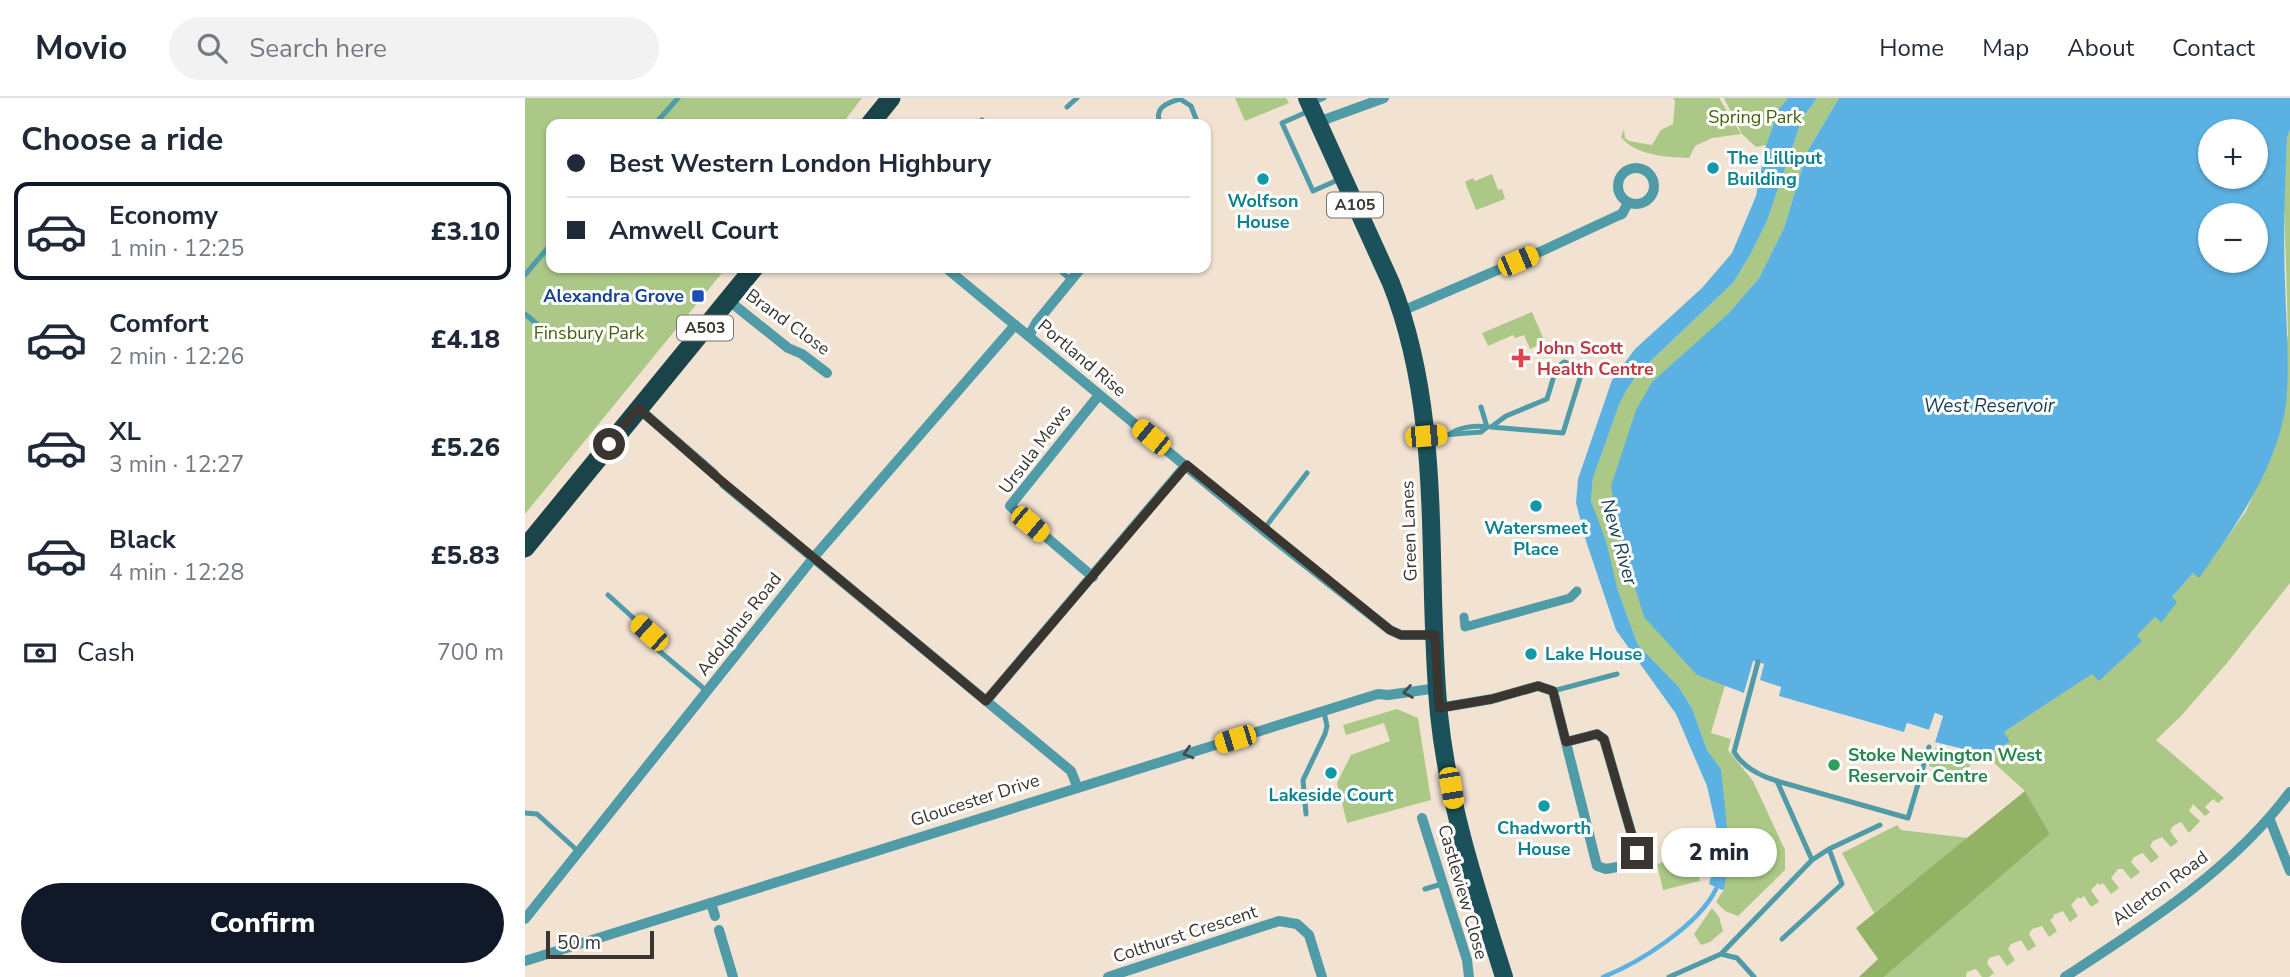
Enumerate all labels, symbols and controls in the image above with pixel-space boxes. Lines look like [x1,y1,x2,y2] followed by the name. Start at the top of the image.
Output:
[169,17,659,80] search box
[35,26,127,71] text: Movio
[193,29,231,67] icon: search
[249,31,387,66] text: Search here
[1879,32,1944,64] text: Home
[1982,32,2029,64] text: Map
[2067,32,2134,64] text: About
[2172,32,2255,64] text: Contact
[1708,105,1803,129] park label: Spring Park
[21,118,223,161] text: Choose a ride
[2198,119,2268,273] map controls
[2198,119,2268,189] button: +
[609,146,991,181] text: Best Western London Highbury
[1727,146,1822,191] place label: The Lilliput Building
[1705,160,1721,176] marker: The Lilliput Building
[1255,171,1271,187] marker: Wolfson House
[1228,189,1298,234] place label: Wolfson House
[1327,192,1383,218] road number: A105
[109,198,218,233] text: Economy
[25,200,88,263] icon: car
[2198,203,2268,273] button: −
[609,213,778,248] text: Amwell Court
[431,214,500,249] text: £3.10
[109,233,244,264] text: 1 min · 12:25
[1495,243,1542,279] car
[741,283,835,361] street label: Brand Close
[543,284,684,308] place label: Alexandra Grove
[690,288,706,304] marker: Alexandra Grove
[109,306,209,341] text: Comfort
[25,308,88,371] icon: car
[1033,314,1131,402] street label: Portland Rise
[677,316,733,340] road number: A503
[534,321,645,345] park label: Finsbury Park
[431,322,500,357] text: £4.18
[1536,336,1654,381] place label: John Scott Health Centre
[109,341,244,372] text: 2 min · 12:26
[1511,348,1531,368] marker: John Scott Health Centre
[1923,393,2056,419] water label: West Reservoir
[993,399,1077,499] street label: Ursula Mews
[109,414,141,449] text: XL
[25,416,88,479] icon: car
[1129,416,1174,458] car
[1405,424,1448,448] car
[593,428,625,460] route start
[431,430,500,465] text: £5.26
[109,449,244,480] text: 3 min · 12:27
[1395,480,1423,582] street label: Green Lanes
[1594,496,1644,589] water label: New River
[1528,498,1544,514] marker: Watersmeet Place
[1008,502,1053,546] car
[1484,516,1588,561] place label: Watersmeet Place
[109,522,176,557] text: Black
[25,524,88,587] icon: car
[431,538,500,573] text: £5.83
[109,557,244,588] text: 4 min · 12:28
[691,567,787,681] street label: Adolphus Road
[627,611,672,655] car
[21,634,59,672] icon: cash
[77,635,135,670] text: Cash
[437,637,504,668] text: 700 m
[1545,642,1643,666] place label: Lake House
[1523,646,1539,662] marker: Lake House
[1402,683,1414,698] one-way arrow
[1212,723,1259,755] car
[1848,743,2042,788] place label: Stoke Newington West Reservoir Centre
[1182,745,1195,759] one-way arrow
[1826,757,1842,773] marker: Stoke Newington West Reservoir Centre
[1323,765,1339,781] marker: Lakeside Court
[1438,765,1465,811] car
[907,768,1043,832] street label: Gloucester Drive
[1269,783,1393,807] place label: Lakeside Court
[1536,798,1552,814] marker: Chadworth House
[1497,816,1591,861] place label: Chadworth House
[1432,822,1494,962] street label: Castleview Close
[1661,828,1777,878] callout: 2 min
[1621,837,1653,869] route end
[1689,837,1749,868] text: 2 min
[2107,845,2213,931] street label: Allerton Road
[21,883,504,963] button: Confirm
[1110,899,1261,969] street label: Colthurst Crescent
[546,928,655,960] scale bar
[557,930,601,956] text: 50 m

